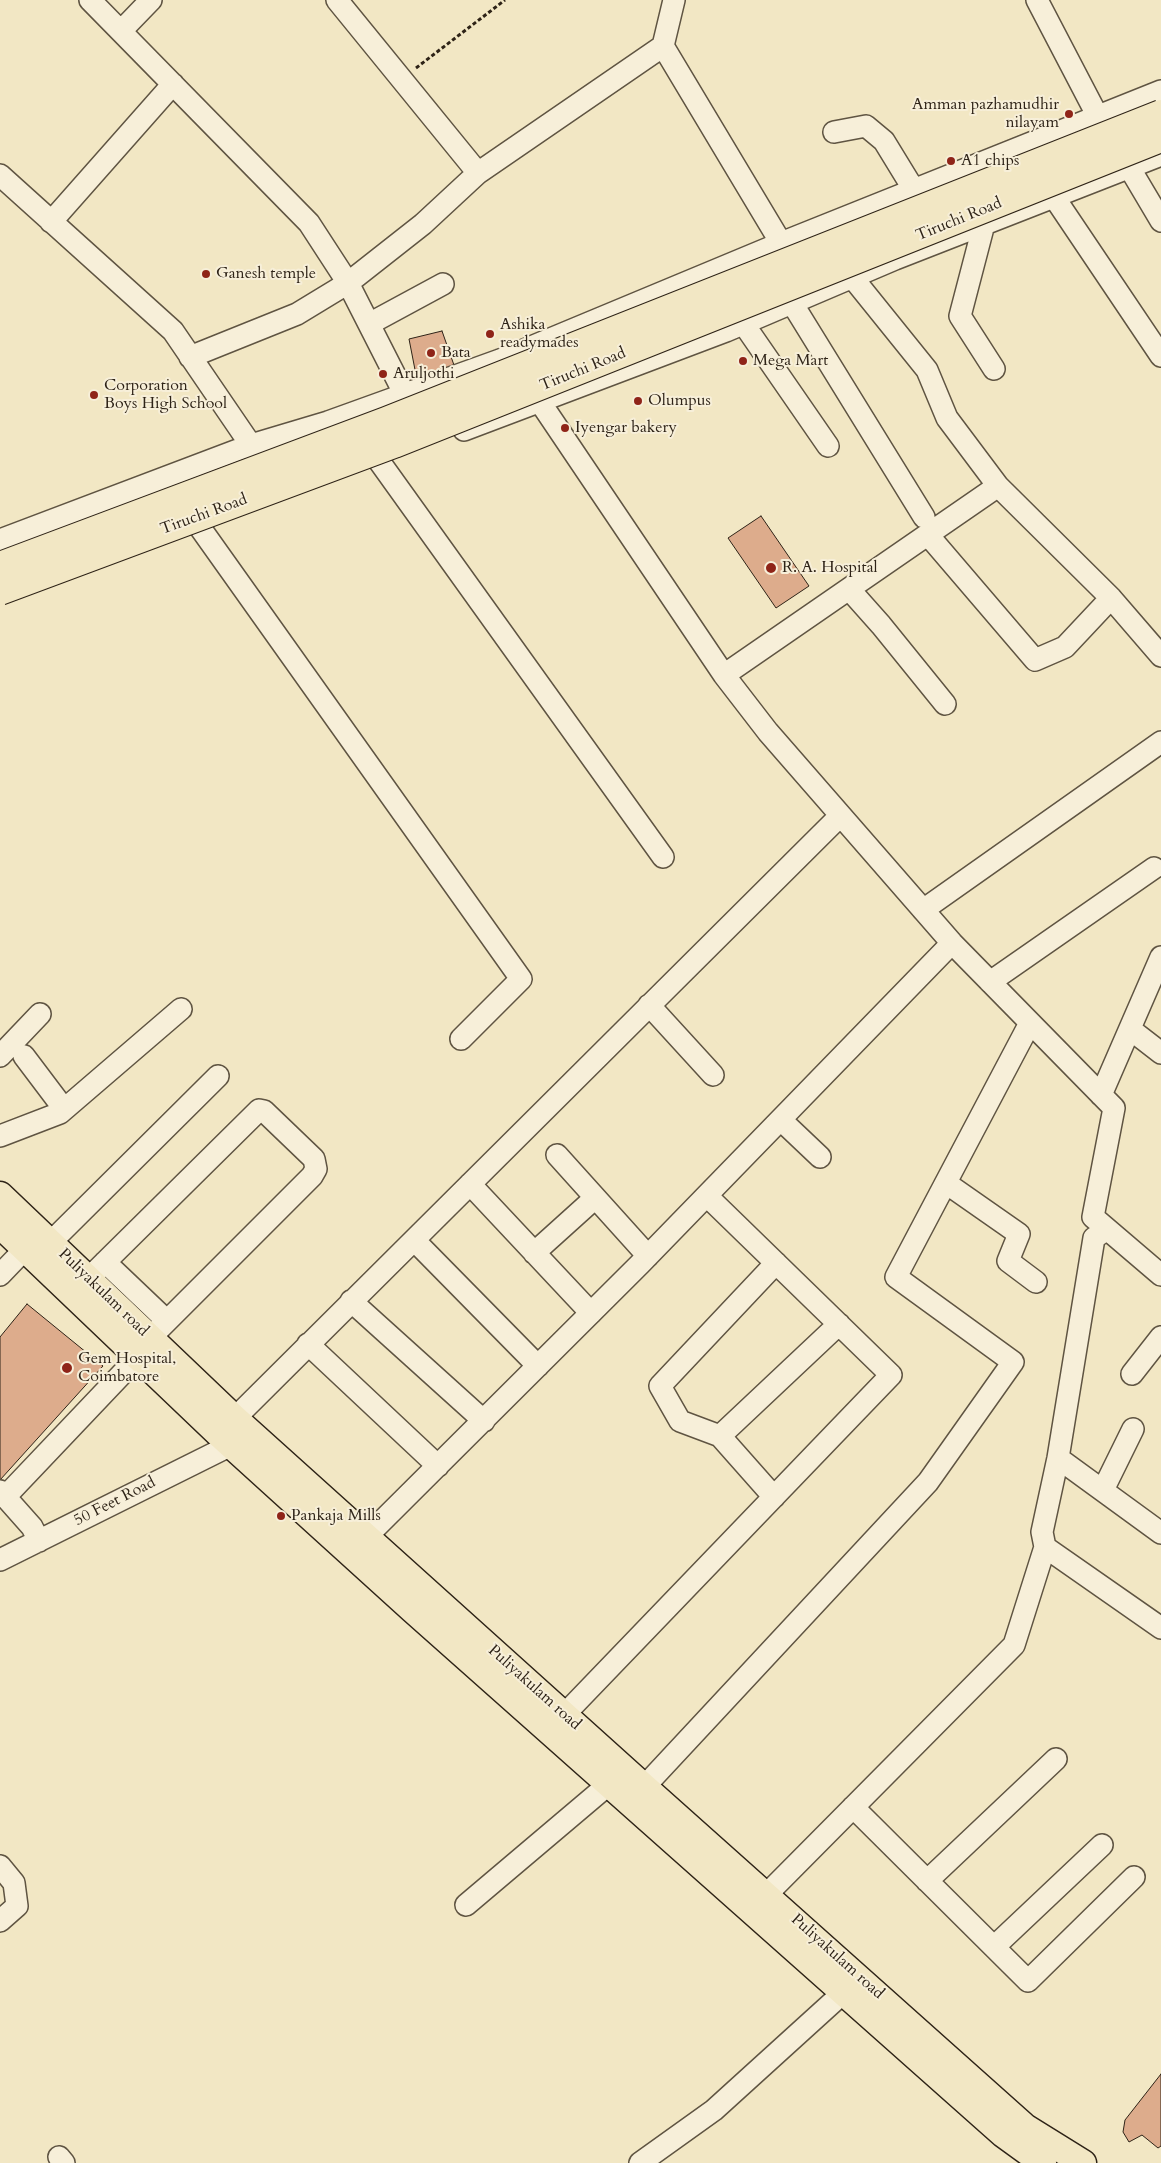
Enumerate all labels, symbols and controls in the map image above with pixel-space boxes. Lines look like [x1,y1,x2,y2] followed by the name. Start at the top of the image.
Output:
[912,95,1059,133] place label: Amman pazhamudhir nilayam
[1063,108,1075,120] marker: Amman pazhamudhir nilayam
[961,151,1019,171] place label: A1 chips
[945,155,957,167] marker: A1 chips
[913,194,1005,246] street label: Tiruchi Road
[216,264,316,284] place label: Ganesh temple
[200,268,212,280] marker: Ganesh temple
[500,315,579,353] place label: Ashika readymades
[484,328,496,340] marker: Ashika readymades
[441,343,471,363] place label: Bata
[537,344,629,396] street label: Tiruchi Road
[425,347,437,359] marker: Bata
[753,351,828,371] place label: Mega Mart
[737,355,749,367] marker: Mega Mart
[393,364,455,384] place label: Aruljothi
[377,368,389,380] marker: Aruljothi
[104,376,227,414] place label: Corporation Boys High School
[88,389,100,401] marker: Corporation Boys High School
[648,391,711,411] place label: Olumpus
[632,395,644,407] marker: Olumpus
[575,418,677,438] place label: Iyengar bakery
[559,422,571,434] marker: Iyengar bakery
[158,490,250,540] street label: Tiruchi Road
[782,558,878,578] place label: R. A. Hospital
[764,561,778,575] marker: R. A. Hospital
[54,1245,152,1341] street label: Puliyakulam road
[78,1349,176,1387] place label: Gem Hospital, Coimbatore
[60,1361,74,1375] marker: Gem Hospital, Coimbatore
[71,1473,159,1531] street label: 50 Feet Road
[291,1506,381,1526] place label: Pankaja Mills
[275,1510,287,1522] marker: Pankaja Mills
[484,1641,584,1735] street label: Puliyakulam road
[787,1910,887,2004] street label: Puliyakulam road

